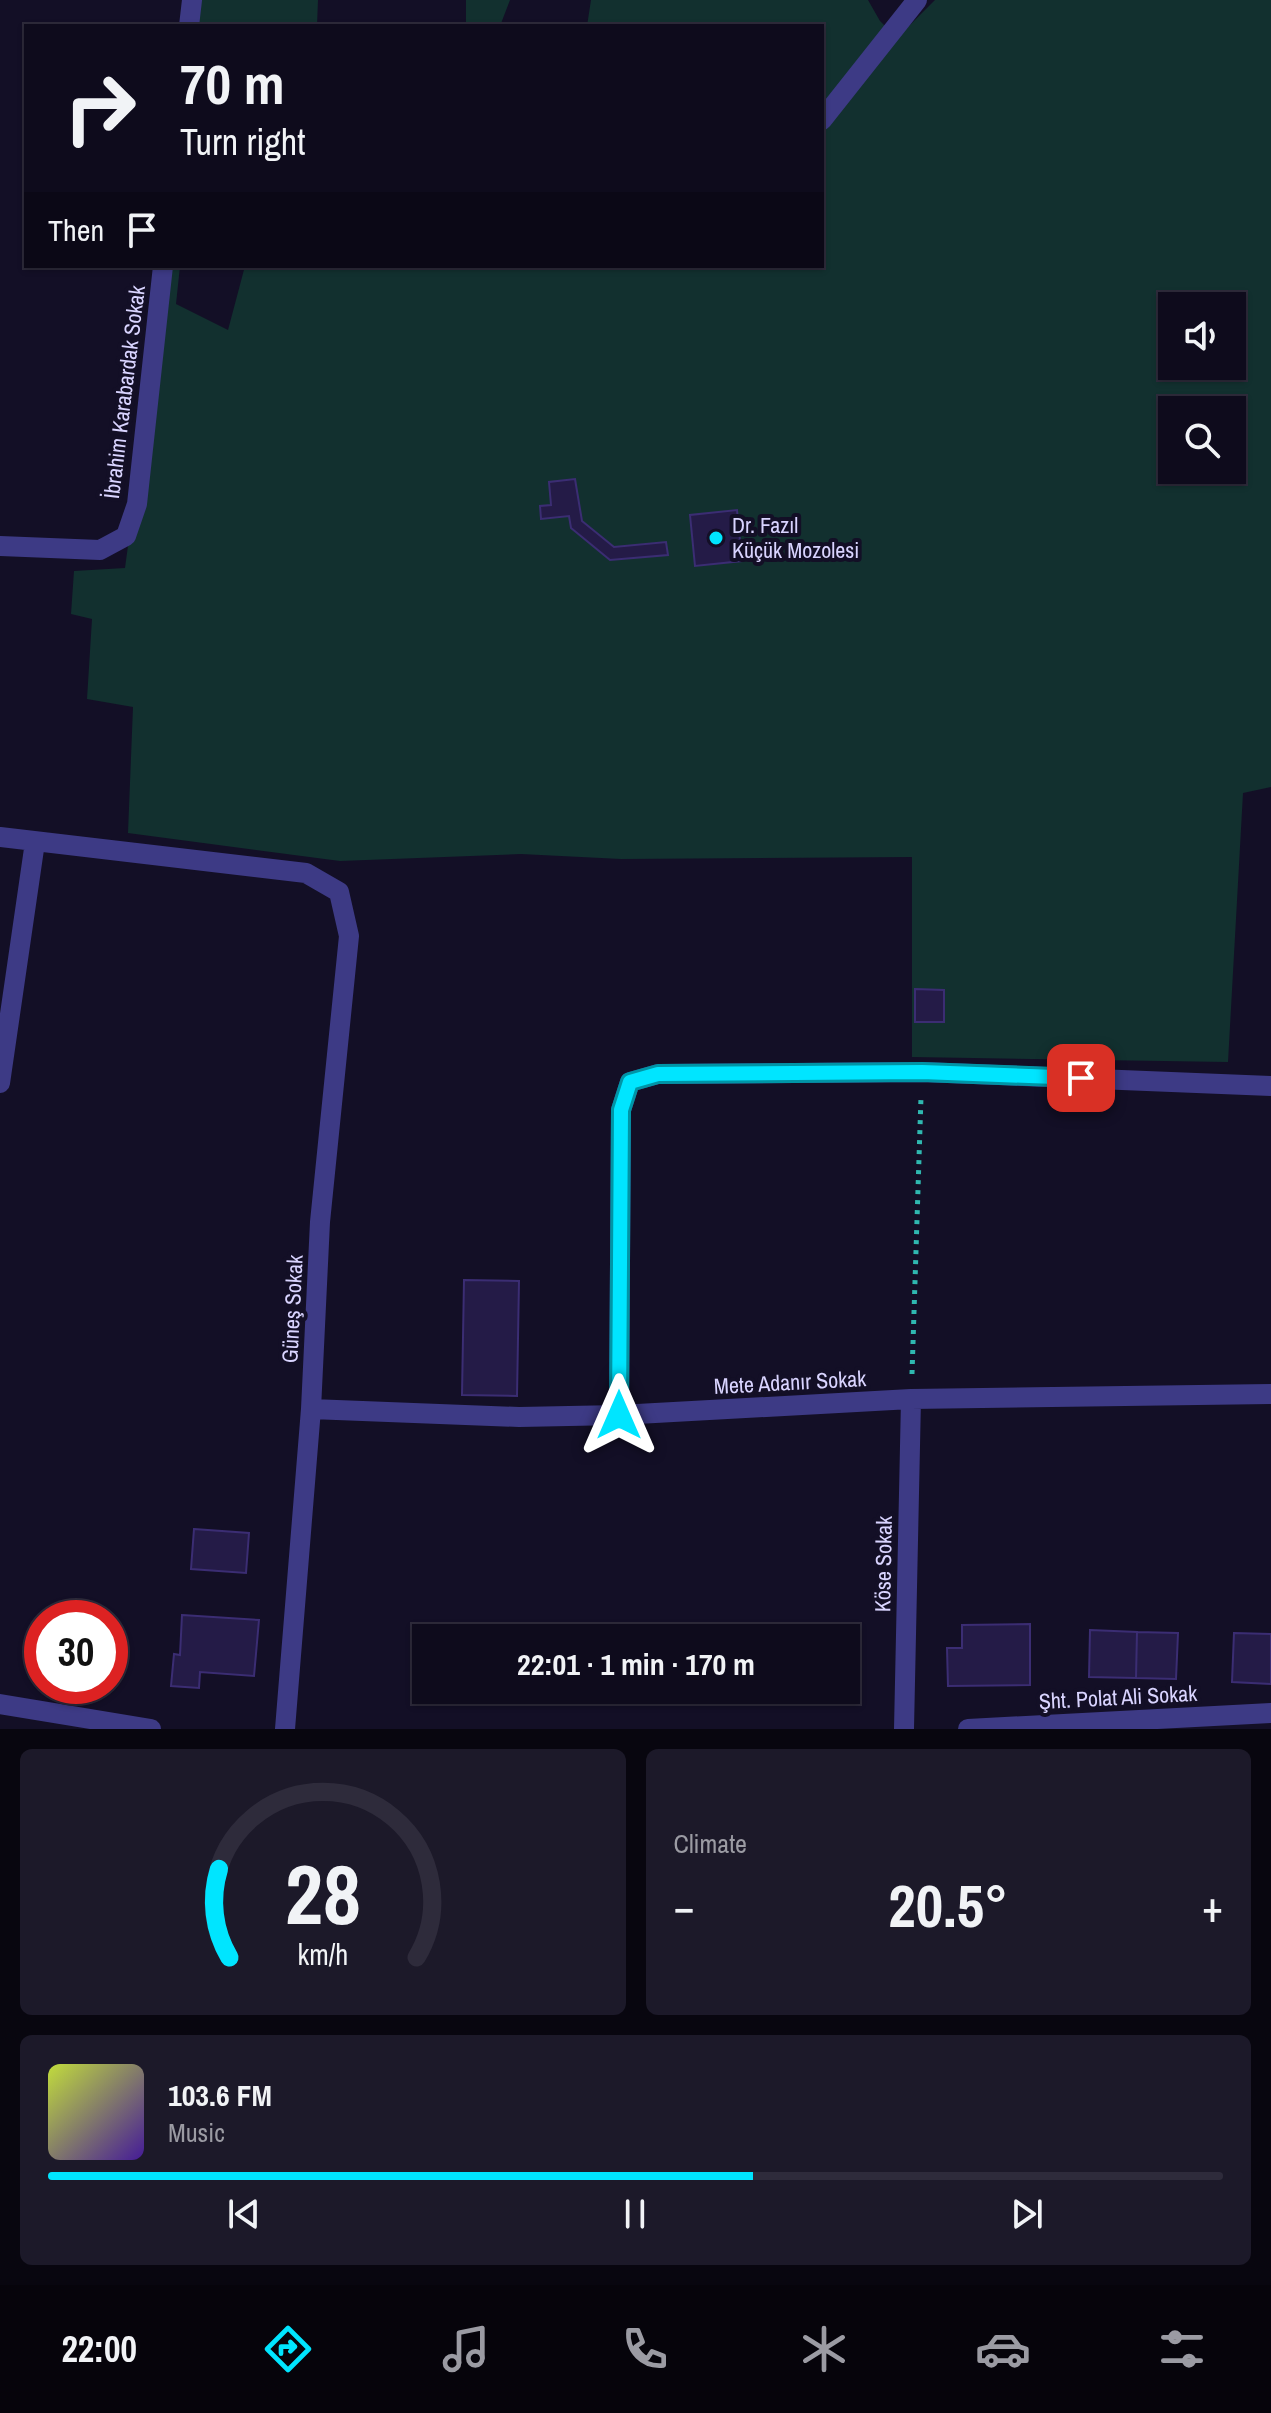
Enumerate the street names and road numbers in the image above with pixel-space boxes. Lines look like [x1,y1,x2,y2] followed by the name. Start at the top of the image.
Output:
[96,283,152,500] street label: İbrahim Karabardak Sokak
[274,1253,310,1364] street label: Güneş Sokak
[713,1363,868,1401] street label: Mete Adanır Sokak
[867,1515,899,1612] street label: Köse Sokak
[1038,1678,1199,1716] street label: Şht. Polat Ali Sokak

